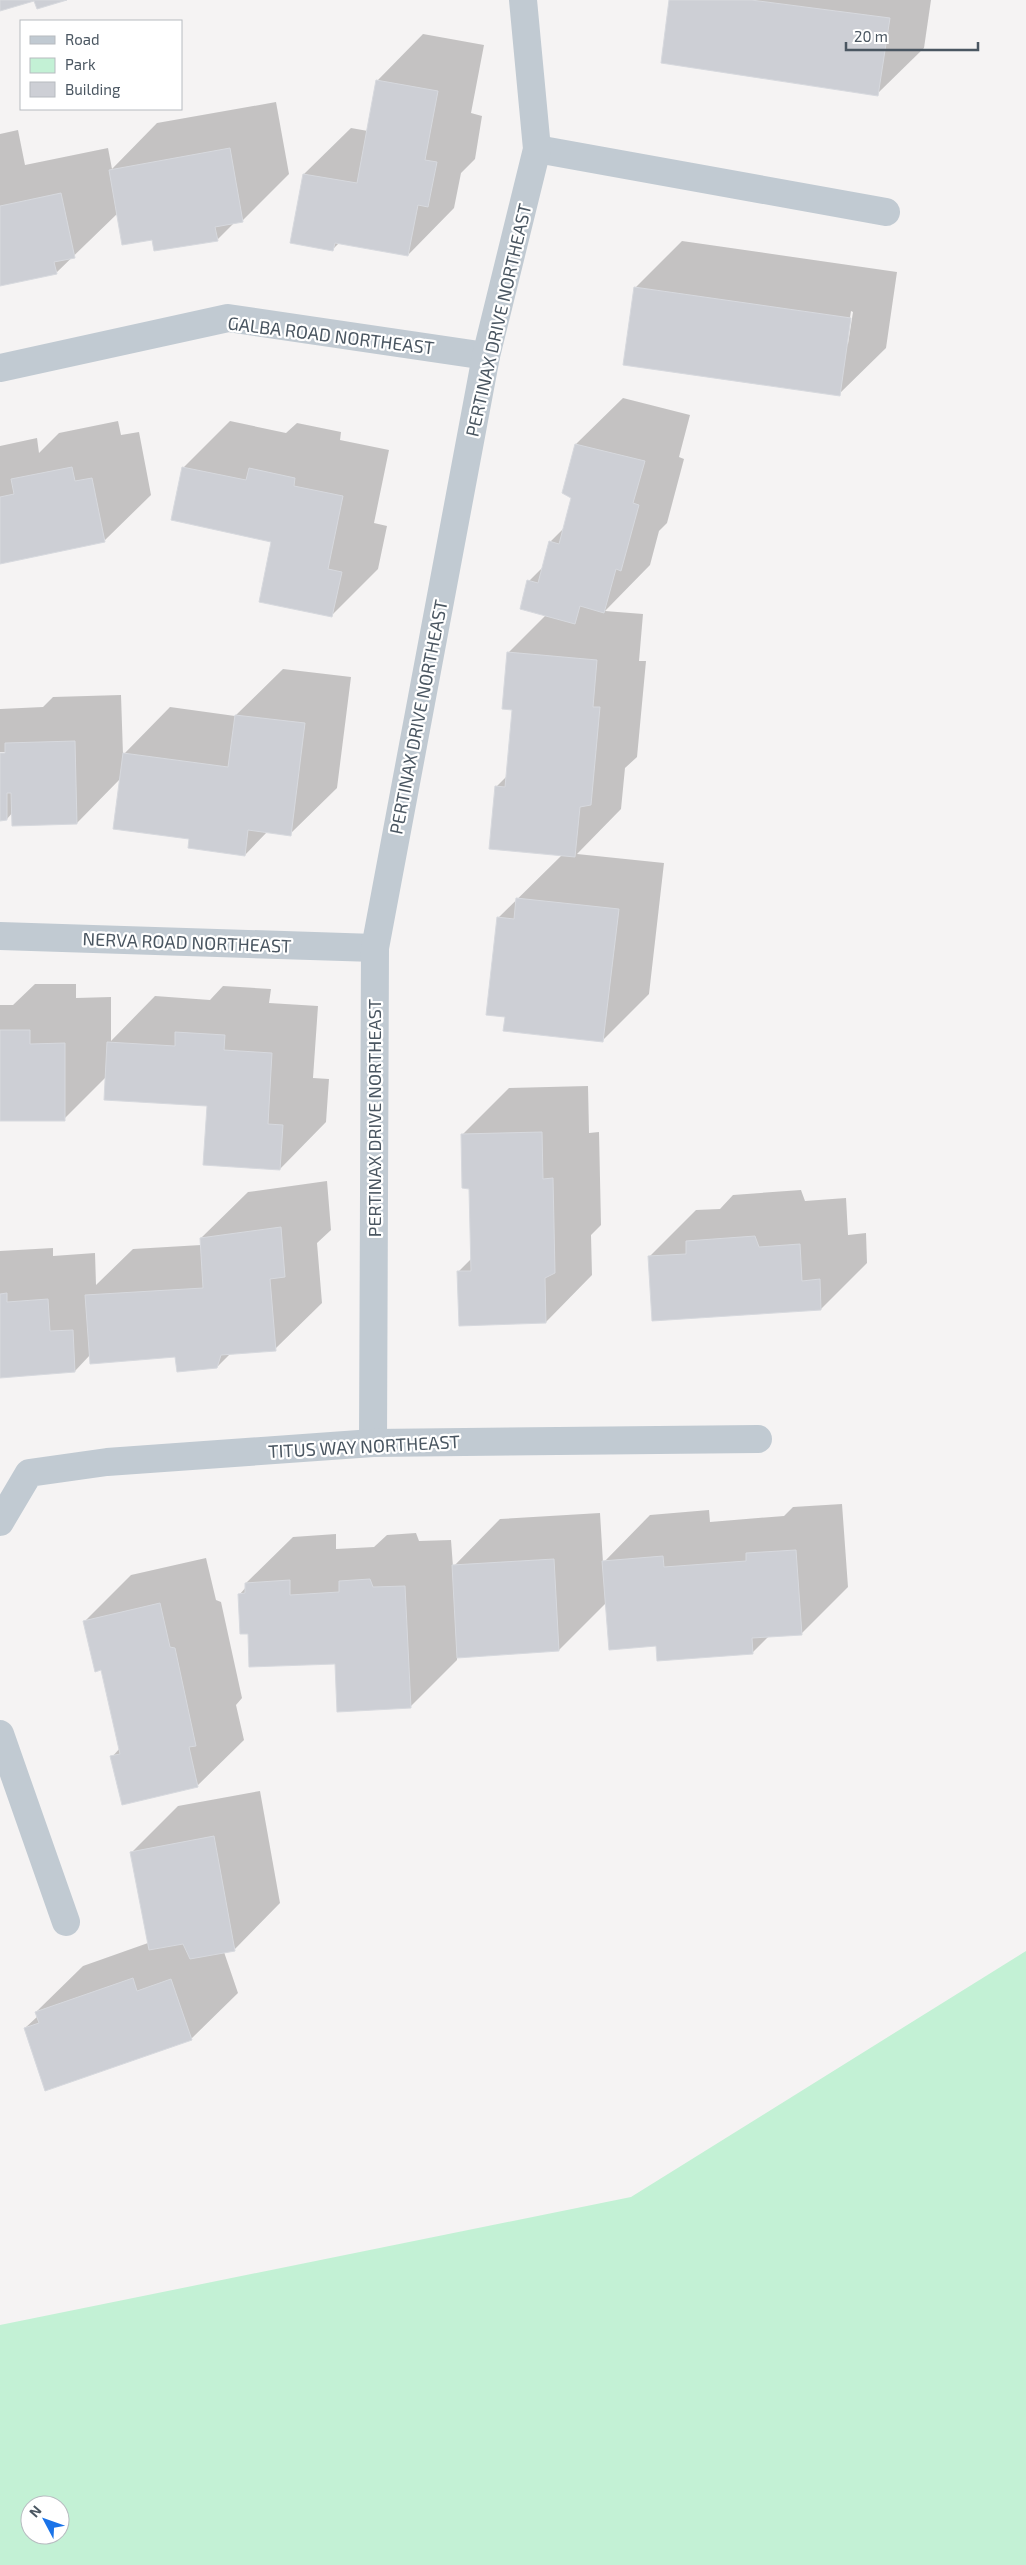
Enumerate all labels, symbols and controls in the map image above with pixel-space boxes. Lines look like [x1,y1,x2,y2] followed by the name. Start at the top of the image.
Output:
[20,20,182,110] legend
[846,20,978,52] scale bar
[854,27,888,45] text: 20 m
[65,30,100,48] text: Road
[65,55,96,73] text: Park
[65,80,121,98] text: Building
[460,201,536,439] street label: PERTINAX DRIVE NORTHEAST
[226,311,436,359] street label: GALBA ROAD NORTHEAST
[384,597,452,836] street label: PERTINAX DRIVE NORTHEAST
[82,927,292,957] street label: NERVA ROAD NORTHEAST
[363,998,385,1237] street label: PERTINAX DRIVE NORTHEAST
[267,1430,461,1462] street label: TITUS WAY NORTHEAST
[20,2495,70,2545] north arrow
[25,2502,45,2521] text: N

